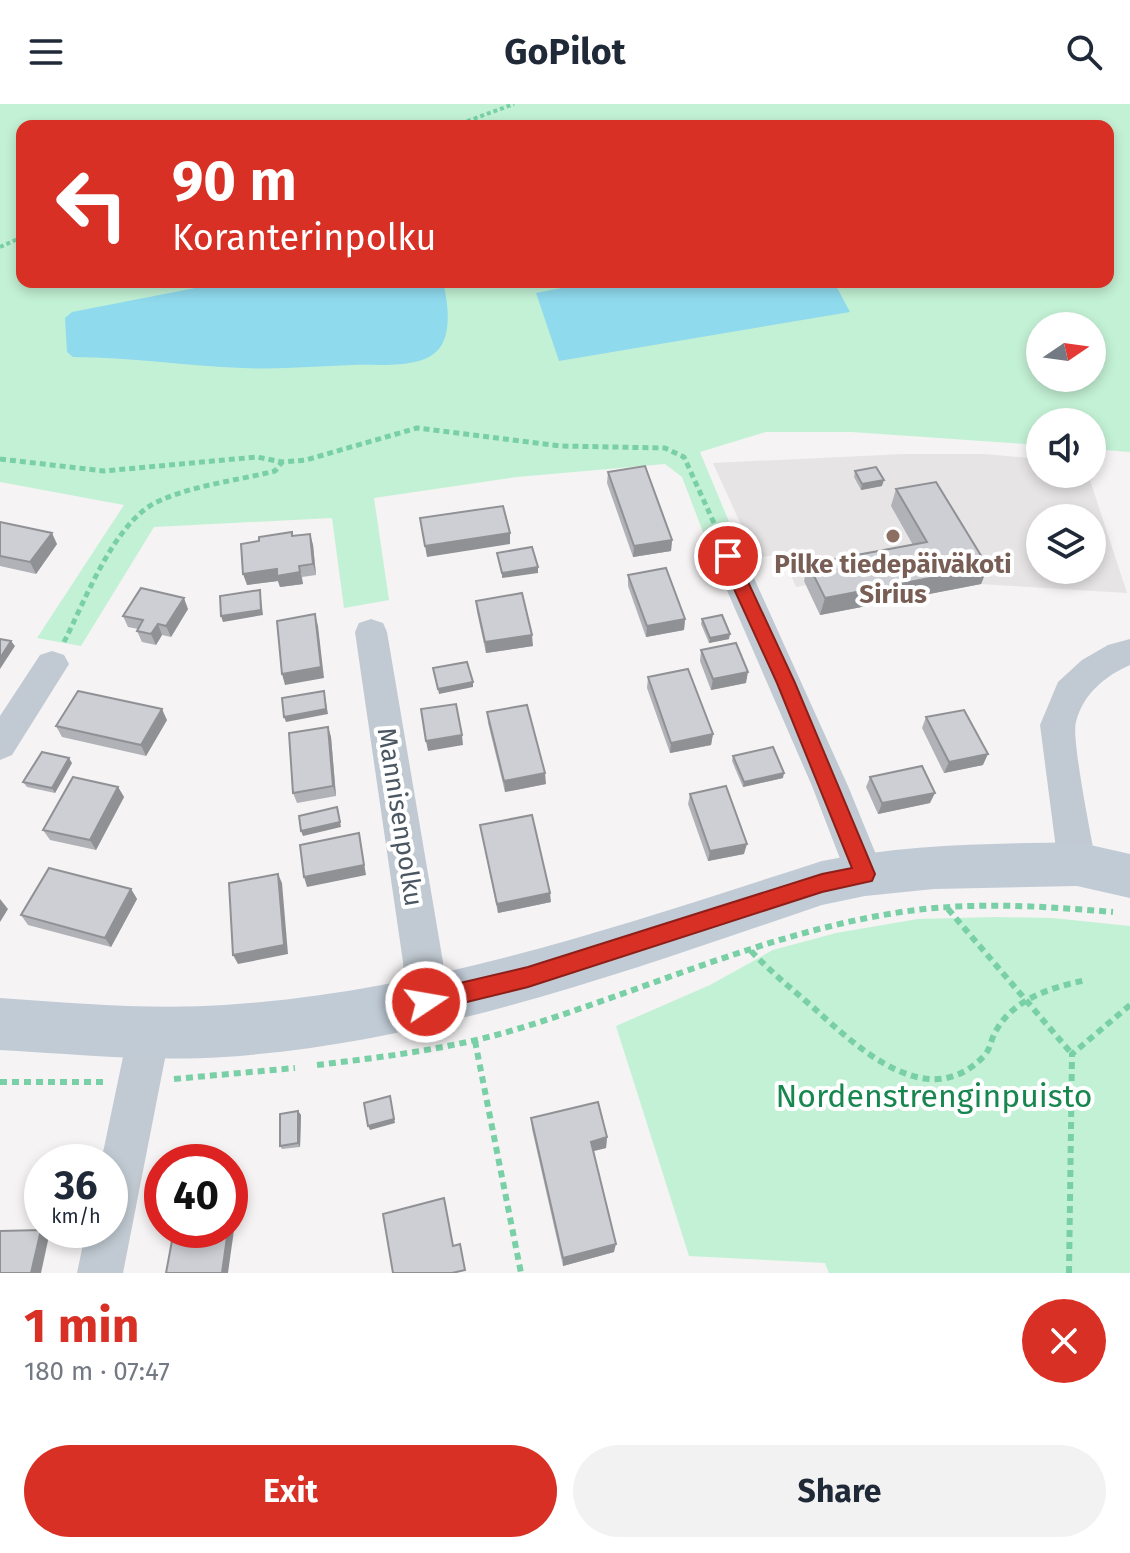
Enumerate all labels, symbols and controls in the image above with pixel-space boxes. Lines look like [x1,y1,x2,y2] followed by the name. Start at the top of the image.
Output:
[24,30,68,74] icon: menu
[504,30,626,74] text: GoPilot
[1062,30,1106,74] icon: search
[172,148,297,215] text: 90 m
[40,152,144,256] icon: left
[172,216,436,260] text: Koranterinpolku
[1026,312,1106,392] north arrow
[1026,312,1106,584] map controls
[1026,408,1106,488] button: sound
[1026,504,1106,584] button: layers
[694,522,762,590] pin
[884,527,902,545] marker: Pilke tiedepäiväkoti Sirius
[706,534,750,578] icon: arrive
[774,549,1012,610] place label: Pilke tiedepäiväkoti Sirius
[371,726,429,908] street label: Mannisenpolku
[384,960,468,1044] position arrow
[775,1077,1093,1115] park label: Nordenstrenginpuisto
[144,1144,248,1248] speed limit sign: 40
[54,1162,98,1210] text: 36
[51,1204,101,1228] text: km/h
[24,1297,139,1355] text: 1 min
[1022,1299,1106,1383] button: close
[24,1356,170,1387] text: 180 m · 07:47
[24,1445,557,1537] button: Exit
[573,1445,1106,1537] button: Share

